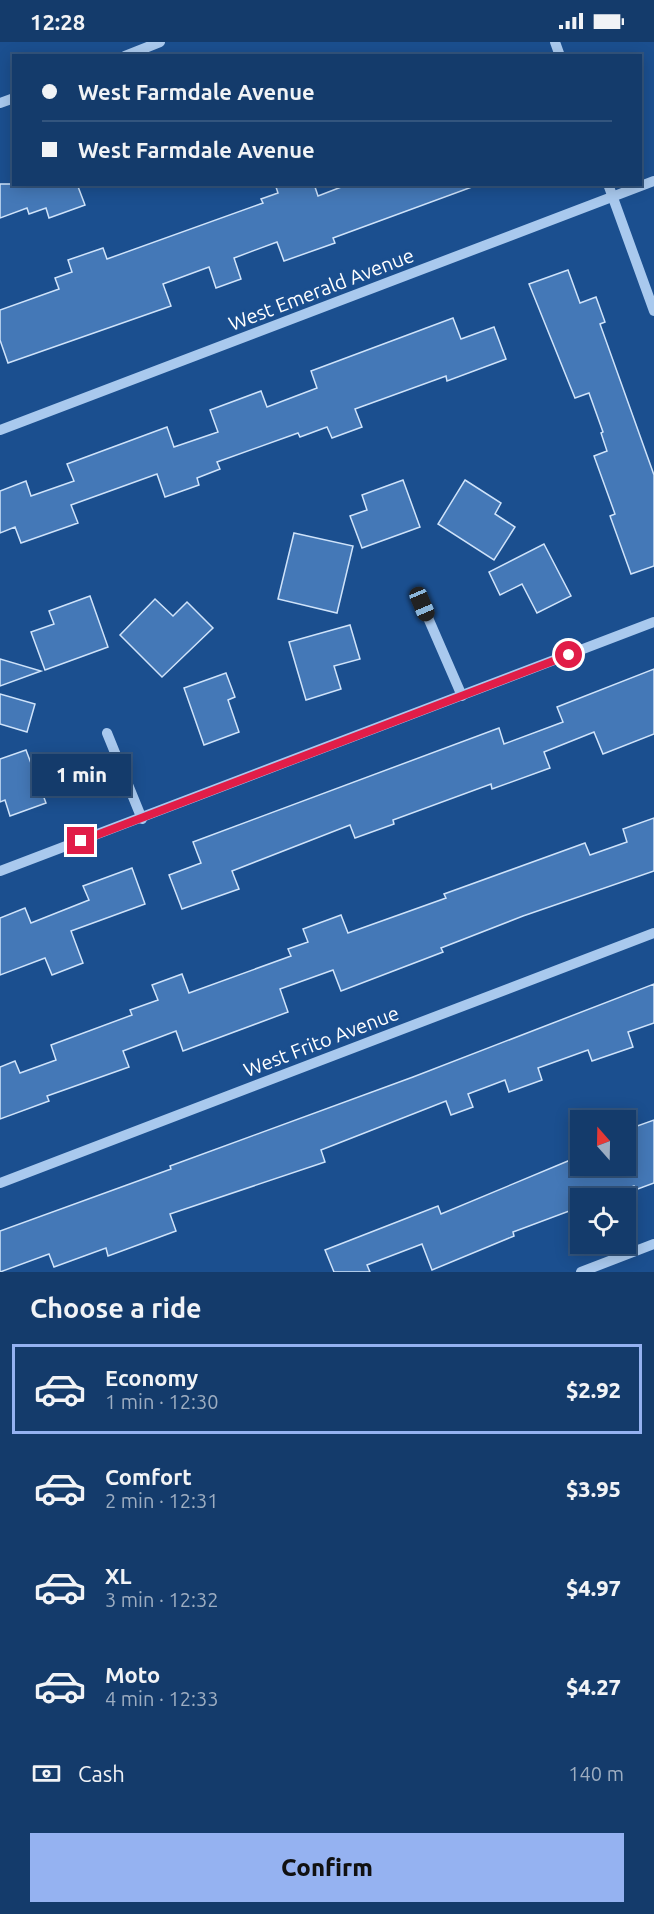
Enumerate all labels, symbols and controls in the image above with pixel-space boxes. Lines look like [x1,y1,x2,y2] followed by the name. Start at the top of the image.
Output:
[30,9,85,34] text: 12:28
[78,79,315,104] text: West Farmdale Avenue
[78,137,315,162] text: West Farmdale Avenue
[225,243,417,335] street label: West Emerald Avenue
[407,584,437,624] car
[555,641,582,668] route start
[32,754,130,796] callout: 1 min
[56,763,107,786] text: 1 min
[67,827,94,854] route end
[240,1001,402,1081] street label: West Frito Avenue
[570,1110,636,1176] north arrow
[570,1110,636,1254] map controls
[570,1188,636,1254] button: locate
[30,1293,202,1323] text: Choose a ride
[33,1362,87,1416] icon: car
[105,1365,198,1390] text: Economy
[566,1377,621,1402] text: $2.92
[105,1390,219,1413] text: 1 min · 12:30
[33,1461,87,1515] icon: car
[105,1464,192,1489] text: Comfort
[566,1476,621,1501] text: $3.95
[105,1489,219,1512] text: 2 min · 12:31
[33,1560,87,1614] icon: car
[105,1563,132,1588] text: XL
[566,1575,621,1600] text: $4.97
[105,1588,219,1611] text: 3 min · 12:32
[33,1659,87,1713] icon: car
[105,1662,160,1687] text: Moto
[566,1674,621,1699] text: $4.27
[105,1687,219,1710] text: 4 min · 12:33
[30,1757,63,1790] icon: cash
[78,1761,125,1786] text: Cash
[568,1762,624,1785] text: 140 m
[30,1833,624,1902] button: Confirm

